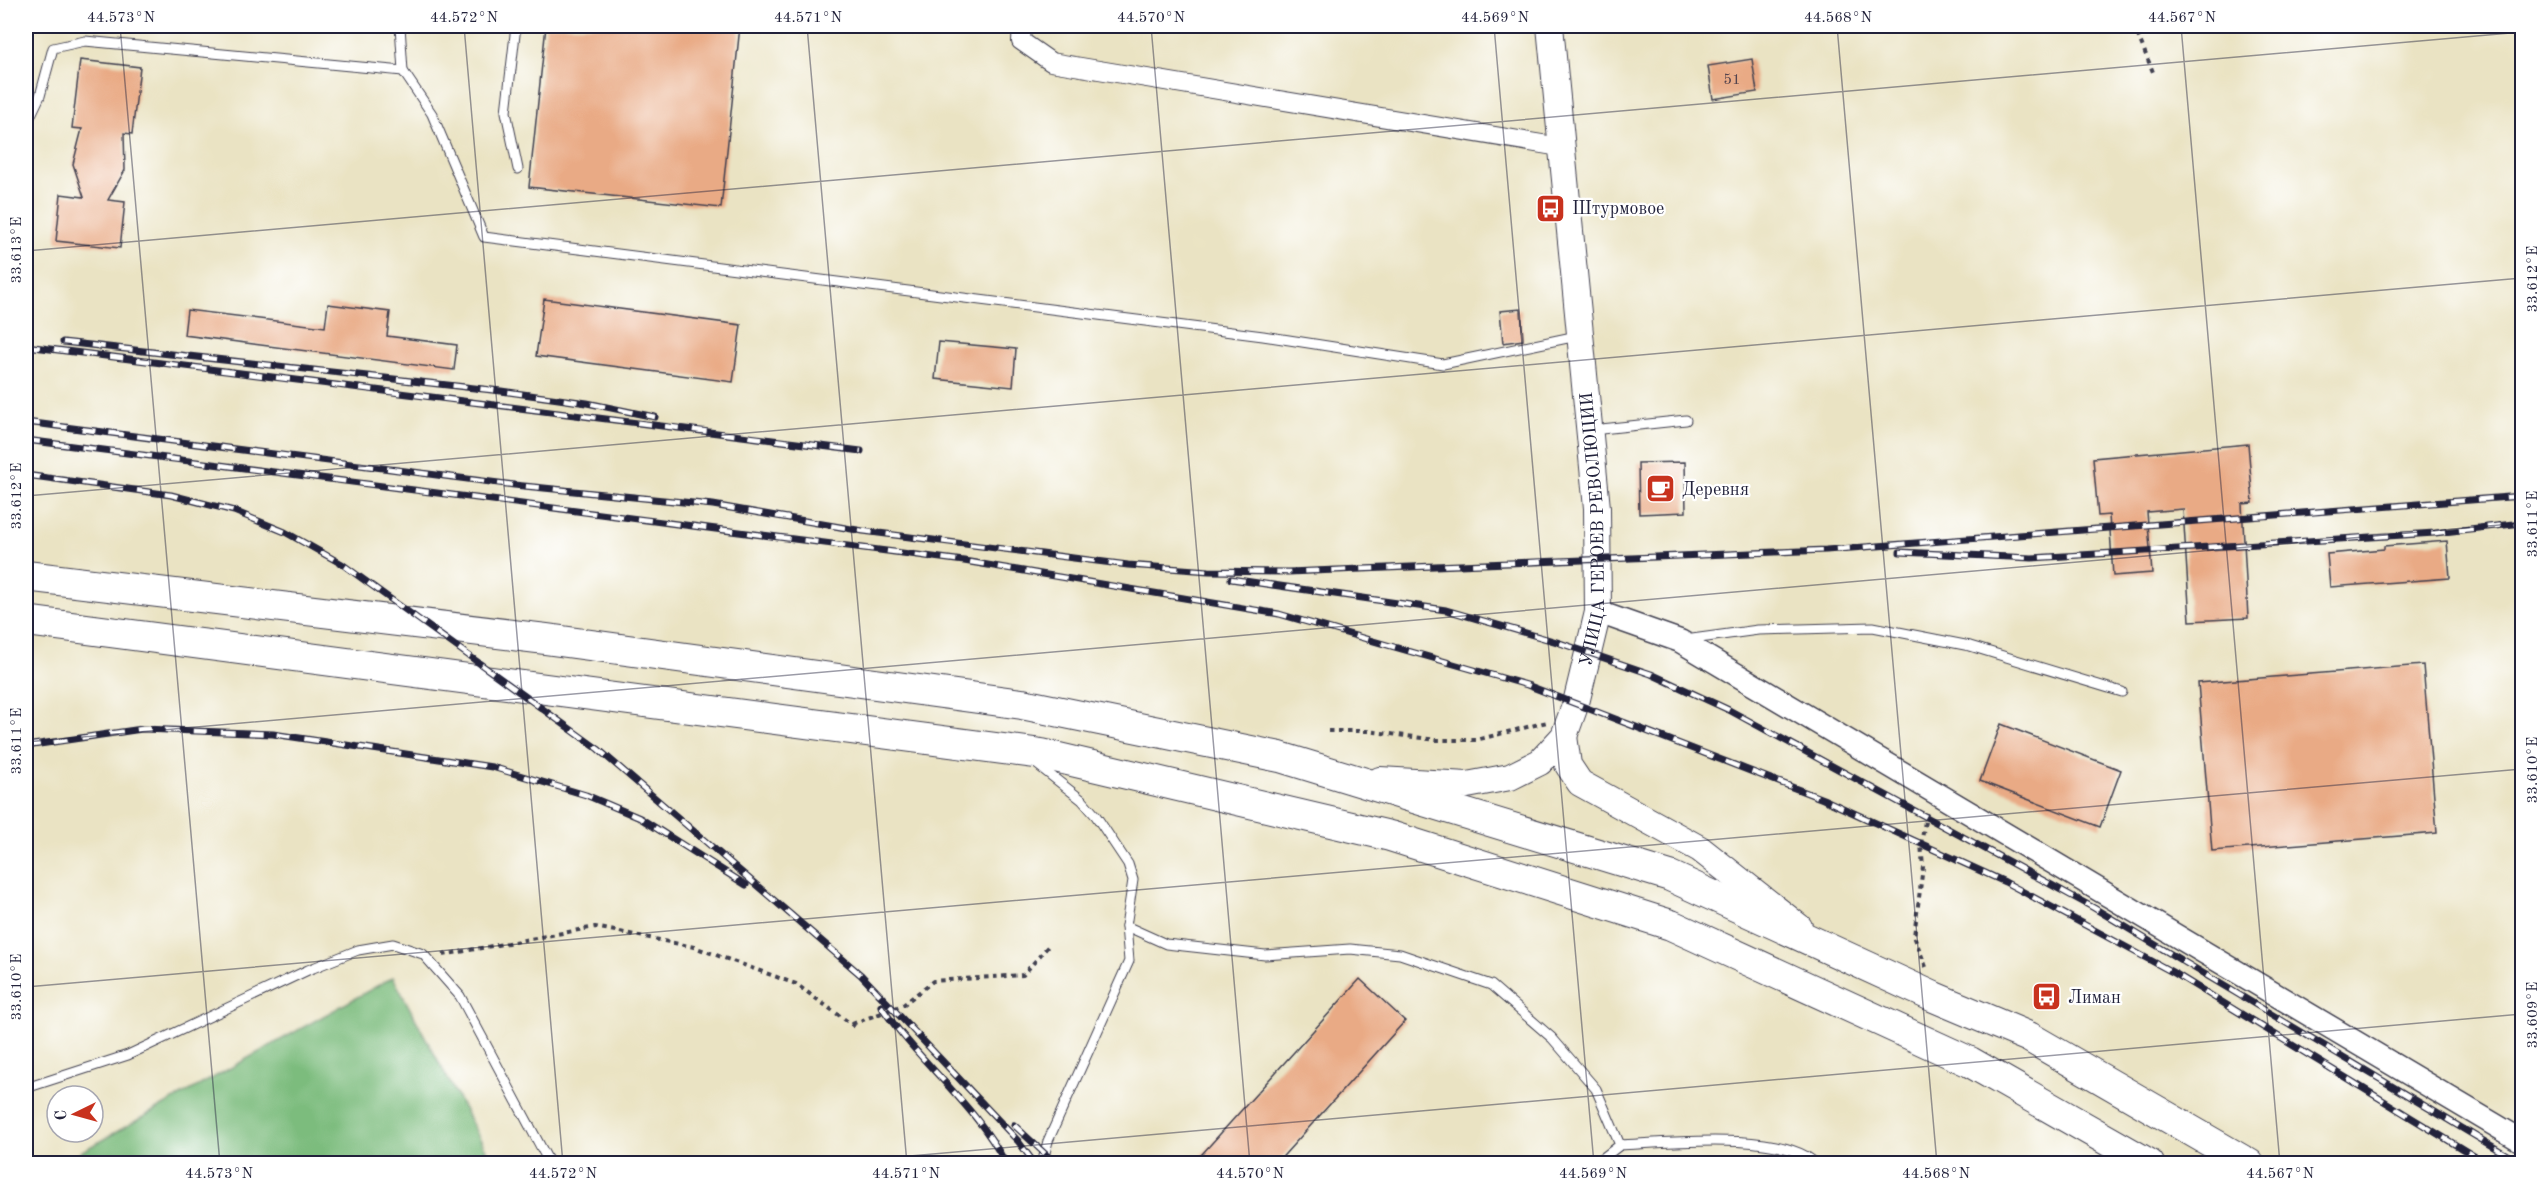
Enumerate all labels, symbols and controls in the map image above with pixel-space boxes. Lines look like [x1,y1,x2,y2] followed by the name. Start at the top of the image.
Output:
[87,11,155,26] text: 44.573°N
[430,11,498,26] text: 44.572°N
[774,11,842,26] text: 44.571°N
[1117,11,1185,26] text: 44.570°N
[1461,11,1529,26] text: 44.569°N
[1804,11,1872,26] text: 44.568°N
[2148,11,2216,26] text: 44.567°N
[1723,73,1741,88] house number: 51
[1535,192,1567,224] bus stop icon: Штурмовое
[1572,200,1664,218] place label: Штурмовое
[10,217,25,283] text: 33.613°E
[2526,246,2541,312] text: 33.612°E
[1577,391,1608,668] street label: УЛИЦА ГЕРОЕВ РЕВОЛЮЦИИ
[10,463,25,529] text: 33.612°E
[1645,473,1677,505] cafe icon: Деревня
[1682,481,1749,499] place label: Деревня
[2526,491,2541,557] text: 33.611°E
[10,708,25,774] text: 33.611°E
[2526,737,2541,803] text: 33.610°E
[10,954,25,1020] text: 33.610°E
[2031,981,2063,1013] bus stop icon: Лиман
[2526,982,2541,1048] text: 33.609°E
[2068,989,2121,1007] place label: Лиман
[45,1084,105,1144] north arrow
[54,1109,70,1121] text: С
[185,1167,253,1182] text: 44.573°N
[529,1167,597,1182] text: 44.572°N
[872,1167,940,1182] text: 44.571°N
[1216,1167,1284,1182] text: 44.570°N
[1559,1167,1627,1182] text: 44.569°N
[1902,1167,1970,1182] text: 44.568°N
[2246,1167,2314,1182] text: 44.567°N

